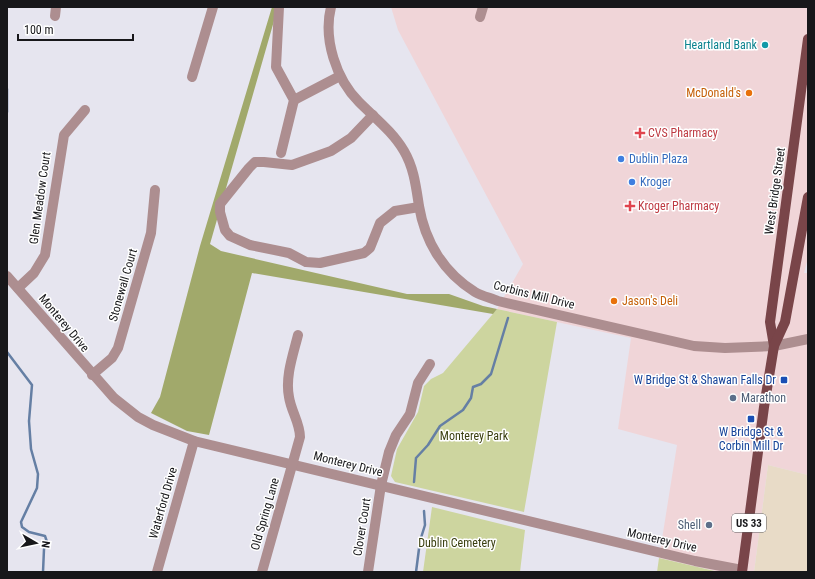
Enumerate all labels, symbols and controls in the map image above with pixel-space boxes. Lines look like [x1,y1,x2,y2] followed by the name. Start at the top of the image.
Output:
[18,16,133,42] scale bar
[24,23,54,37] text: 100 m
[684,38,758,52] place label: Heartland Bank
[760,40,770,50] marker: Heartland Bank
[686,86,741,100] place label: McDonald's
[744,88,754,98] marker: McDonald's
[648,126,718,140] place label: CVS Pharmacy
[635,128,645,138] marker: CVS Pharmacy
[762,146,788,235] street label: West Bridge Street
[27,150,53,245] street label: Glen Meadow Court
[629,152,688,166] place label: Dublin Plaza
[616,154,626,164] marker: Dublin Plaza
[640,175,672,189] place label: Kroger
[627,177,637,187] marker: Kroger
[638,199,719,213] place label: Kroger Pharmacy
[625,201,635,211] marker: Kroger Pharmacy
[106,247,140,323] street label: Stonewall Court
[492,278,576,312] street label: Corbins Mill Drive
[36,291,92,355] street label: Monterey Drive
[622,294,678,308] place label: Jason's Deli
[609,296,619,306] marker: Jason's Deli
[634,373,776,387] place label: W Bridge St & Shawan Falls Dr
[779,375,789,385] marker: W Bridge St & Shawan Falls Dr
[741,391,786,405] place label: Marathon
[728,393,738,403] marker: Marathon
[746,414,756,424] marker: W Bridge St & Corbin Mill Dr
[719,425,784,453] place label: W Bridge St & Corbin Mill Dr
[440,429,509,443] park label: Monterey Park
[312,449,384,479] street label: Monterey Drive
[146,465,180,540] street label: Waterford Drive
[248,476,282,552] street label: Old Spring Lane
[350,496,374,557] street label: Clover Court
[732,514,766,532] road number: US 33
[678,518,701,532] place label: Shell
[704,520,714,530] marker: Shell
[16,523,56,563] north arrow
[626,525,698,555] street label: Monterey Drive
[418,536,496,550] park label: Dublin Cemetery
[38,540,52,549] text: N

